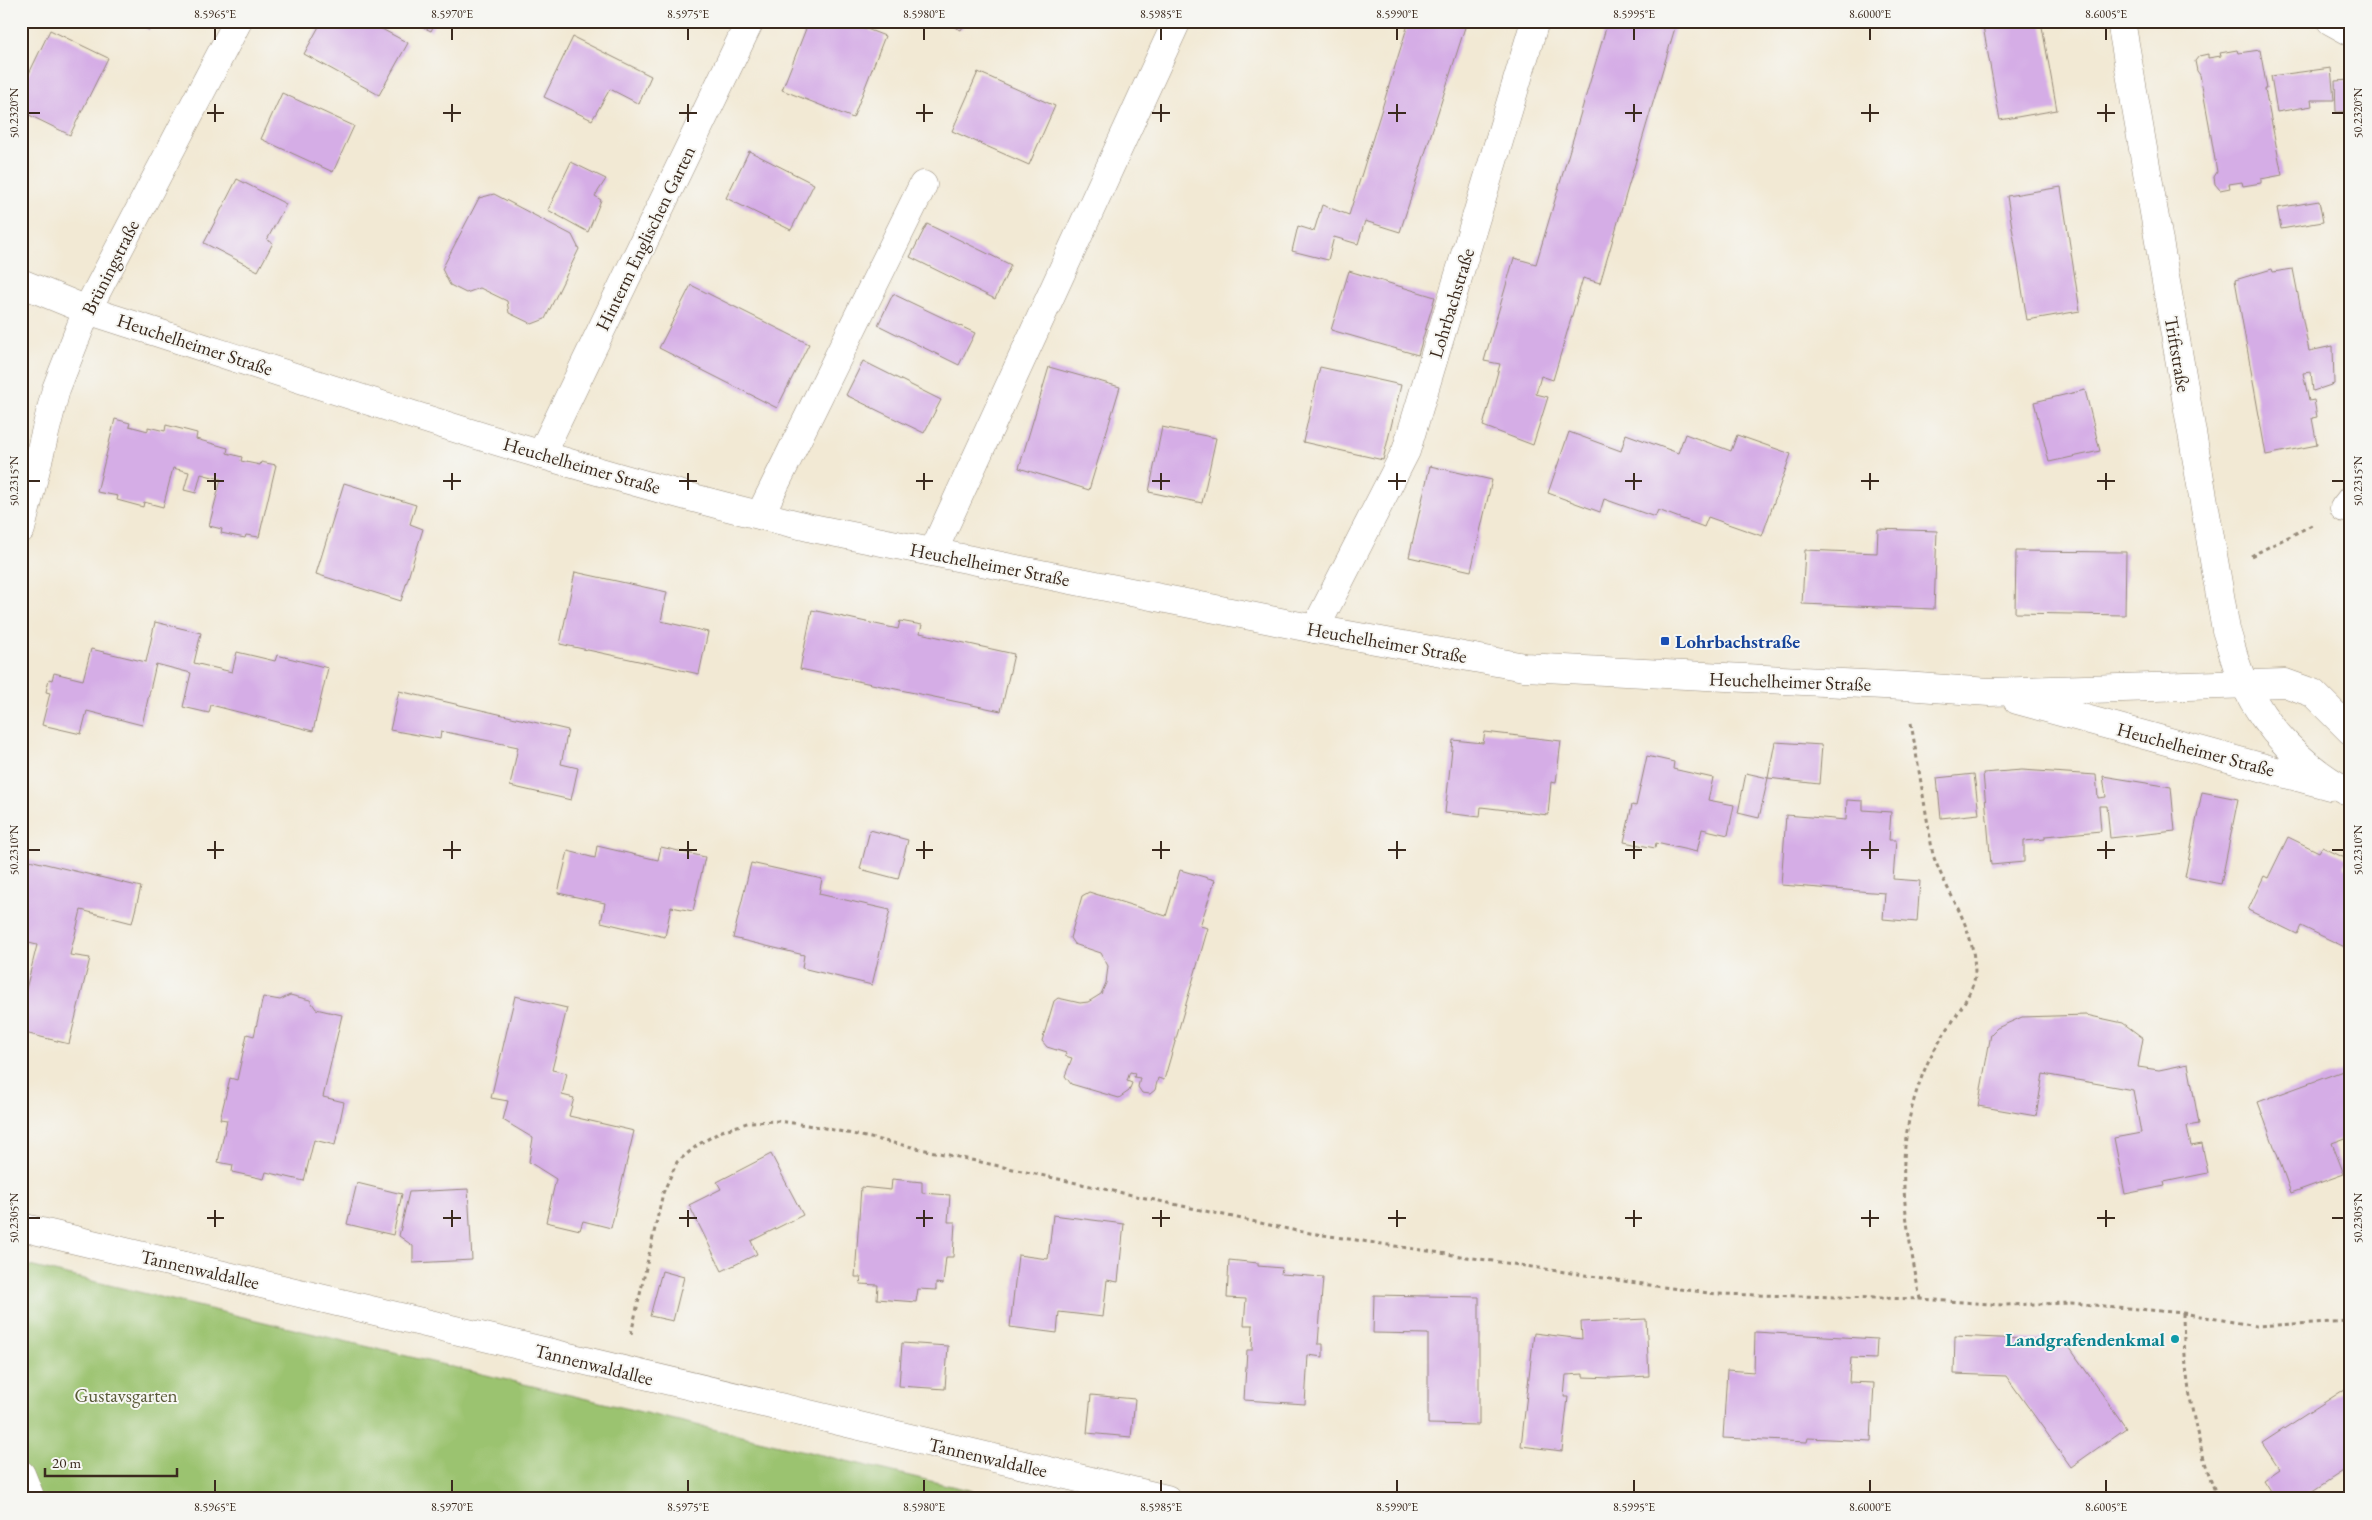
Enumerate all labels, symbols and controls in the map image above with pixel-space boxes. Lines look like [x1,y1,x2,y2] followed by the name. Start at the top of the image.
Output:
[194,6,236,22] text: 8.5965°E
[431,6,473,22] text: 8.5970°E
[667,6,709,22] text: 8.5975°E
[903,6,945,22] text: 8.5980°E
[1140,6,1182,22] text: 8.5985°E
[1376,6,1418,22] text: 8.5990°E
[1613,6,1655,22] text: 8.5995°E
[1849,6,1891,22] text: 8.6000°E
[2085,6,2127,22] text: 8.6005°E
[6,87,22,138] text: 50.2320°N
[2350,87,2366,138] text: 50.2320°N
[590,142,701,335] street label: Hinterm Englischen Garten
[76,215,145,319] street label: Brüningstraße
[1423,245,1480,361] street label: Lohrbachstraße
[114,308,276,381] street label: Heuchelheimer Straße
[2159,314,2196,394] street label: Triftstraße
[500,431,663,500] street label: Heuchelheimer Straße
[6,455,22,506] text: 50.2315°N
[2350,455,2366,506] text: 50.2315°N
[908,537,1072,592] street label: Heuchelheimer Straße
[1305,616,1469,669] street label: Heuchelheimer Straße
[1675,629,1800,654] place label: Lohrbachstraße
[1659,635,1671,647] marker: Lohrbachstraße
[1708,666,1871,697] street label: Heuchelheimer Straße
[2114,716,2277,783] street label: Heuchelheimer Straße
[6,824,22,875] text: 50.2310°N
[2350,824,2366,875] text: 50.2310°N
[6,1192,22,1243] text: 50.2305°N
[2350,1192,2366,1243] text: 50.2305°N
[138,1244,262,1295] street label: Tannenwaldallee
[2005,1327,2166,1352] place label: Landgrafendenkmal
[2169,1333,2181,1345] marker: Landgrafendenkmal
[532,1338,656,1391] street label: Tannenwaldallee
[74,1383,178,1408] park label: Gustavsgarten
[926,1432,1050,1483] street label: Tannenwaldallee
[45,1445,178,1477] scale bar
[52,1453,81,1472] text: 20 m
[194,1499,236,1515] text: 8.5965°E
[431,1499,473,1515] text: 8.5970°E
[667,1499,709,1515] text: 8.5975°E
[903,1499,945,1515] text: 8.5980°E
[1140,1499,1182,1515] text: 8.5985°E
[1376,1499,1418,1515] text: 8.5990°E
[1613,1499,1655,1515] text: 8.5995°E
[1849,1499,1891,1515] text: 8.6000°E
[2085,1499,2127,1515] text: 8.6005°E

